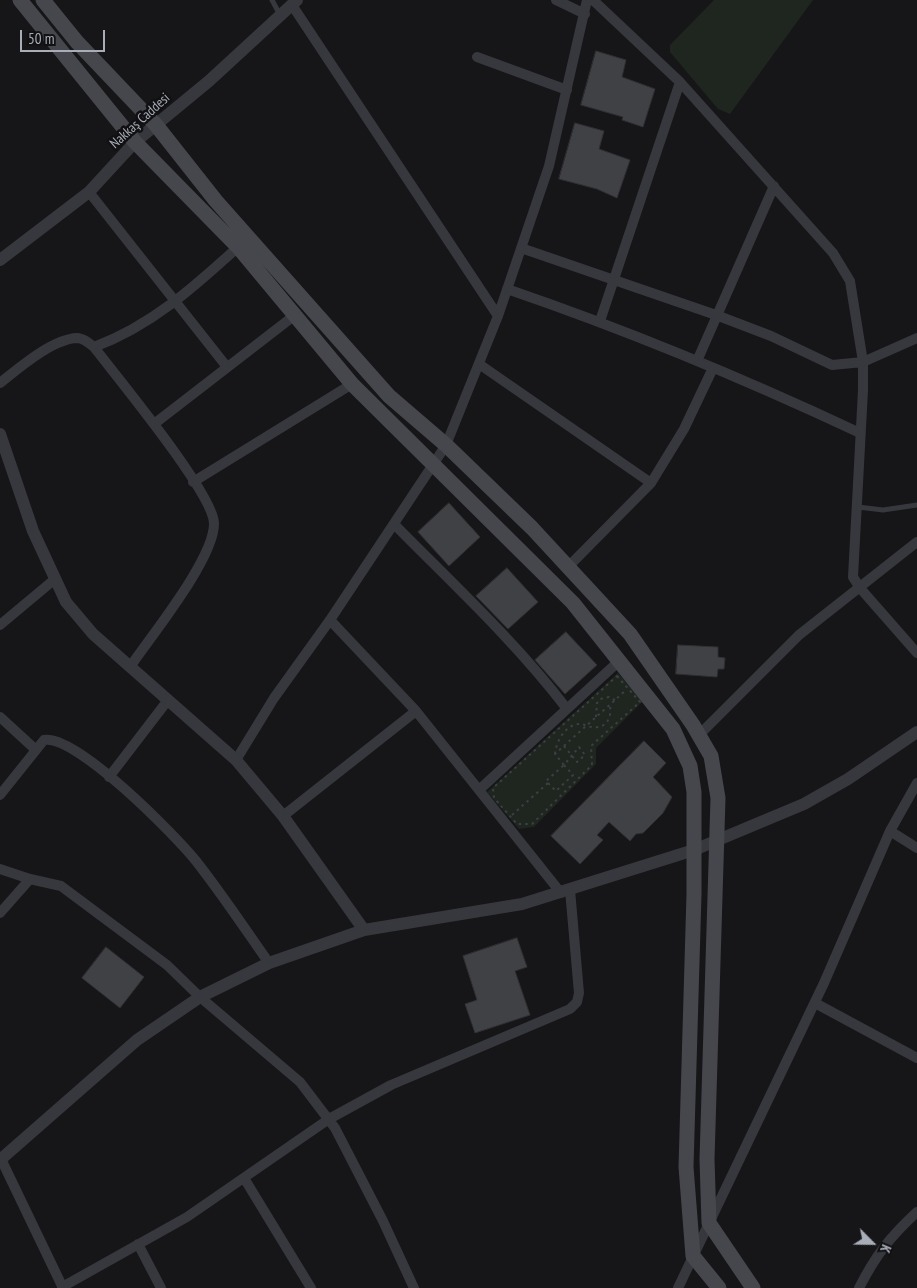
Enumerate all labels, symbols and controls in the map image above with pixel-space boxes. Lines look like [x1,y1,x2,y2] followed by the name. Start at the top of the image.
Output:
[22,20,108,52] scale bar
[28,29,54,48] text: 50 m
[107,90,173,152] street label: Nakkaş Caddesi
[847,1218,897,1268] north arrow
[876,1242,896,1256] text: K

